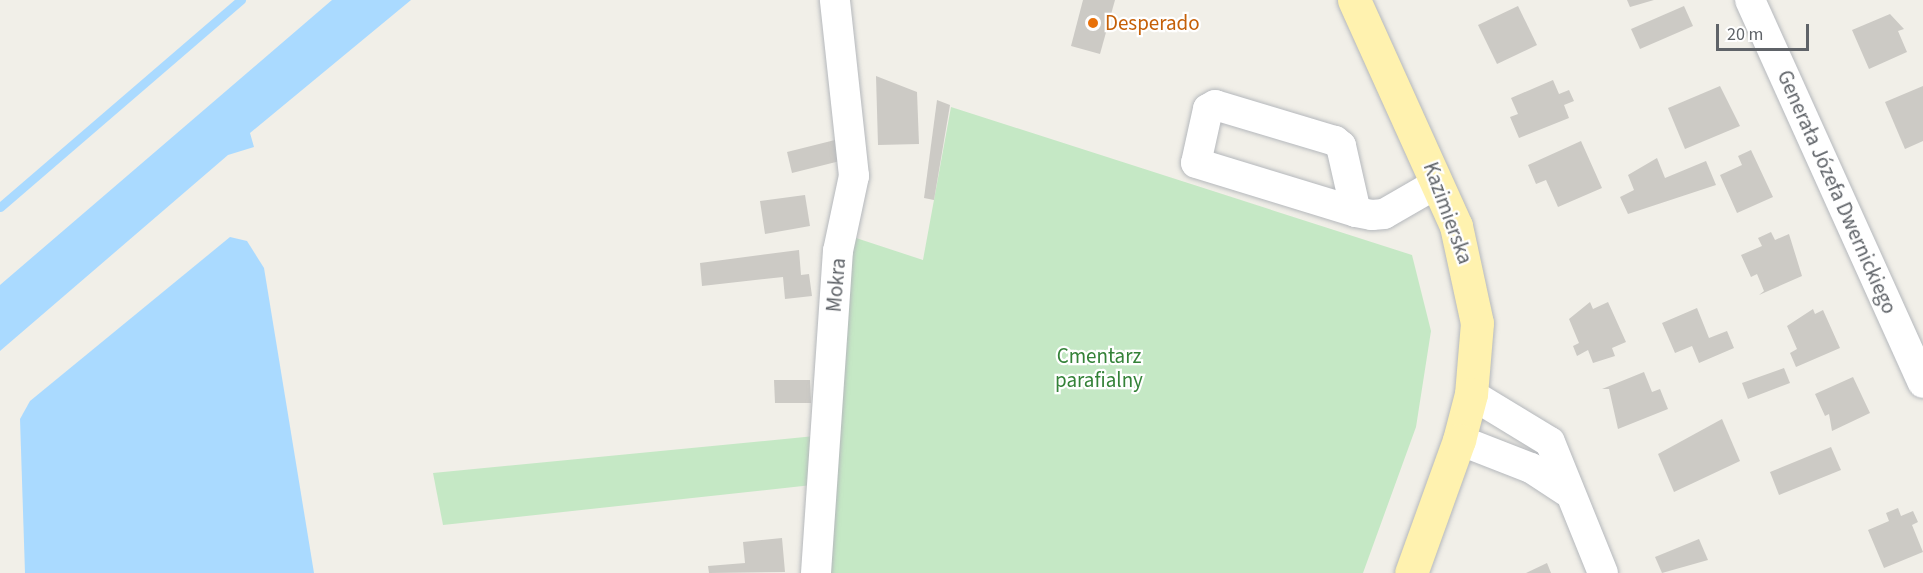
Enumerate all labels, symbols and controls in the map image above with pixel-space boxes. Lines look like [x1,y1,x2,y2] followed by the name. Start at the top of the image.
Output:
[1105,10,1200,36] place label: Desperado
[1719,12,1812,50] scale bar
[1086,16,1100,30] marker: Desperado
[1727,22,1763,47] text: 20 m
[1772,66,1902,318] street label: Generała Józefa Dwernickiego
[1418,159,1478,267] street label: Kazimierska
[821,257,851,313] street label: Mokra
[1055,343,1143,393] park label: Cmentarz parafialny

